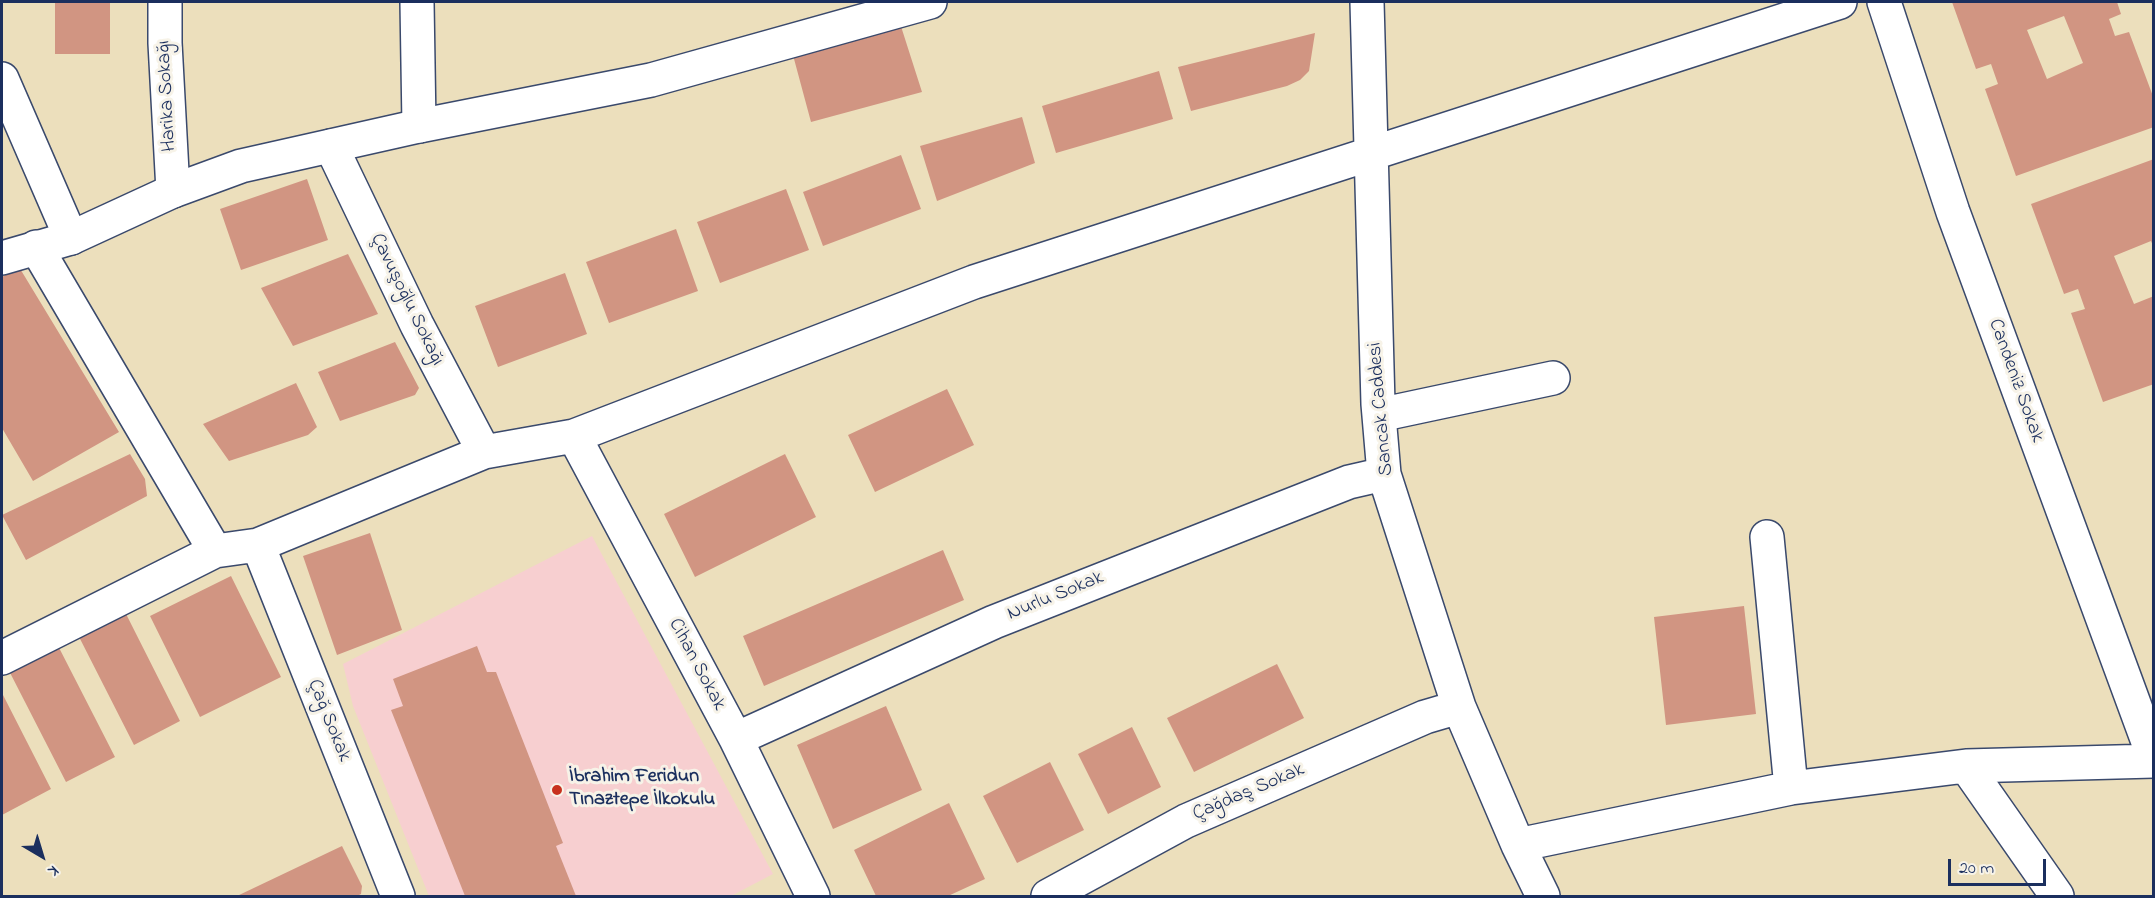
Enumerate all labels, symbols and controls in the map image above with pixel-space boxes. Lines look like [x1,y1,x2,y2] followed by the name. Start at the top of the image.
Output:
[153,40,183,152] street label: Harika Sokağı
[364,230,448,370] street label: Çavuşoğlu Sokağı
[1982,316,2048,446] street label: Candeniz Sokak
[1364,341,1400,477] street label: Sancak Caddesi
[1004,567,1108,627] street label: Nurlu Sokak
[662,615,730,715] street label: Cihan Sokak
[301,676,355,766] street label: Çağ Sokak
[1190,759,1308,827] street label: Çağdaş Sokak
[569,766,715,813] place label: İbrahim Feridun Tınaztepe İlkokulu
[550,783,564,797] marker: İbrahim Feridun Tınaztepe İlkokulu
[12,826,72,886] north arrow
[1951,847,2048,885] scale bar
[1959,856,1994,882] text: 20 m
[43,858,64,882] text: K

